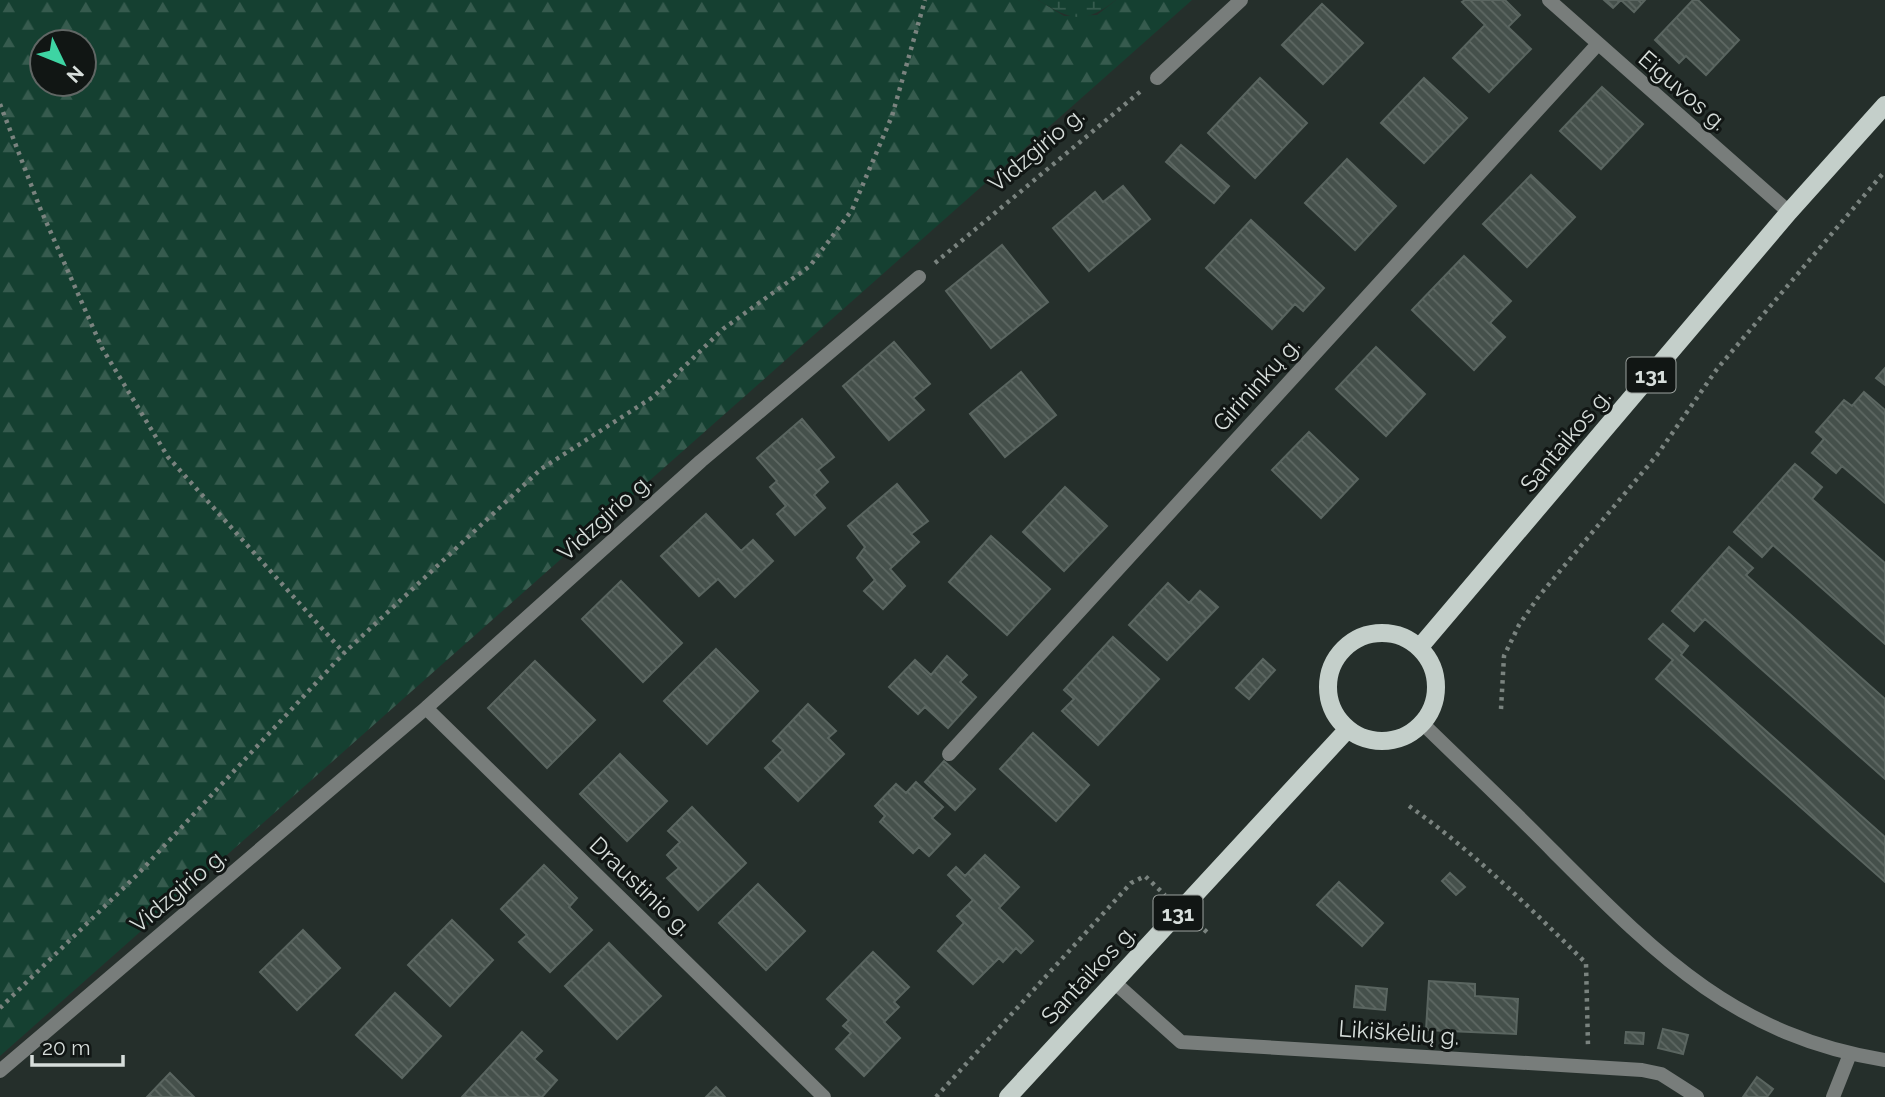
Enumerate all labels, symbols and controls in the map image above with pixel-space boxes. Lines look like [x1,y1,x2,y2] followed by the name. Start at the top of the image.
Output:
[28,28,98,98] north arrow
[1633,44,1733,136] street label: Eiguvos g.
[62,62,88,87] text: N
[983,101,1089,197] street label: Vidzgirio g.
[1207,332,1305,436] street label: Girininkų g.
[1626,358,1676,392] road number: 131
[1514,383,1616,497] street label: Santaikos g.
[552,468,656,566] street label: Vidzgirio g.
[584,831,698,941] street label: Draustinio g.
[125,842,231,938] street label: Vidzgirio g.
[1154,895,1202,930] road number: 131
[1035,919,1141,1029] street label: Santaikos g.
[1338,1014,1460,1050] street label: Likiškėlių g.
[32,1024,122,1068] scale bar
[42,1035,90,1060] text: 20 m

